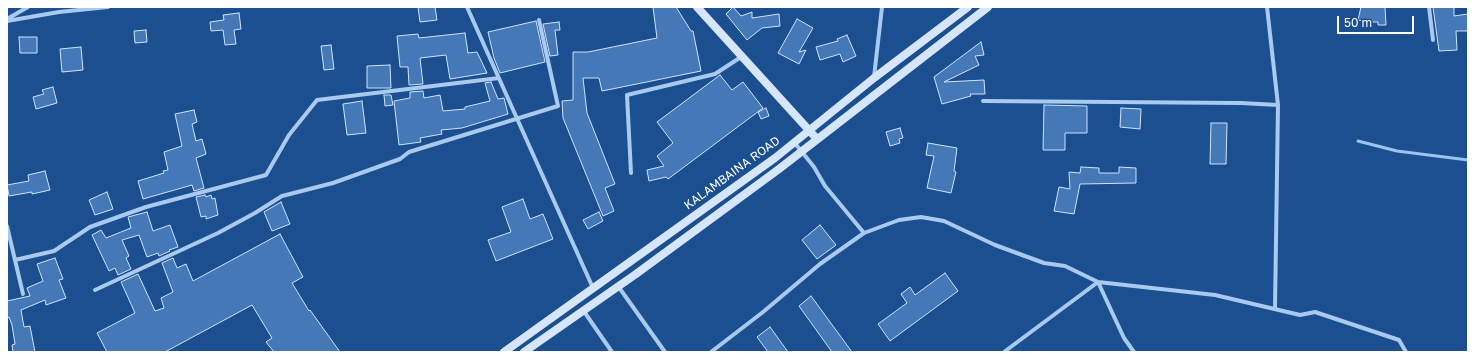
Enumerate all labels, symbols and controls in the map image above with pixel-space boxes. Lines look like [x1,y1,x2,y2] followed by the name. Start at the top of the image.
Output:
[1339,8,1416,34] scale bar
[1344,15,1372,30] text: 50 m
[681,133,783,213] street label: KALAMBAINA ROAD

